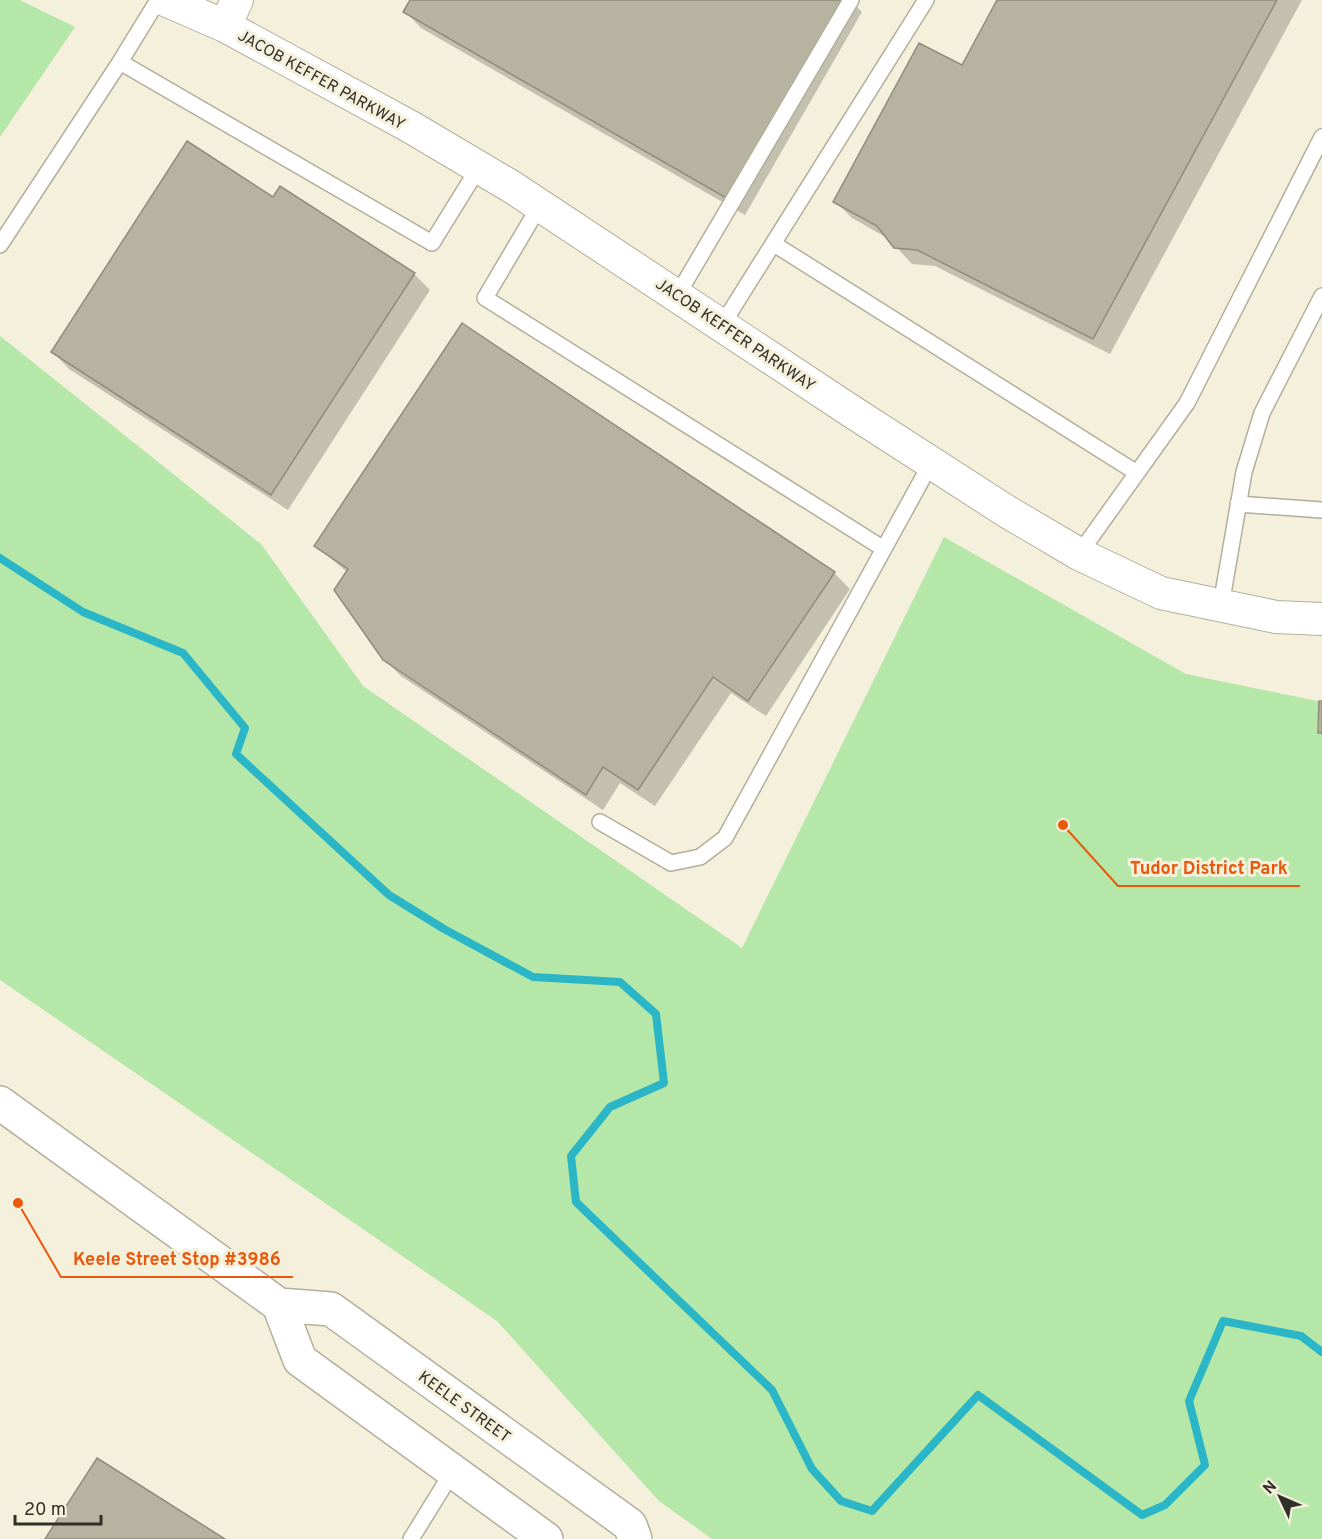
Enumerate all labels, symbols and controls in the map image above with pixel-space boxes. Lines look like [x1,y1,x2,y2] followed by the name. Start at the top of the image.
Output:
[234,26,408,135] street label: JACOB KEFFER PARKWAY
[651,275,819,397] street label: JACOB KEFFER PARKWAY
[1118,850,1300,886] callout: Tudor District Park
[1130,858,1288,881] text: Tudor District Park
[61,1241,293,1277] callout: Keele Street Stop #3986
[73,1249,281,1272] text: Keele Street Stop #3986
[414,1367,514,1448] street label: KEELE STREET
[1250,1467,1310,1527] north arrow
[1259,1477,1282,1499] text: N
[15,1488,100,1526] scale bar
[24,1499,66,1522] text: 20 m

